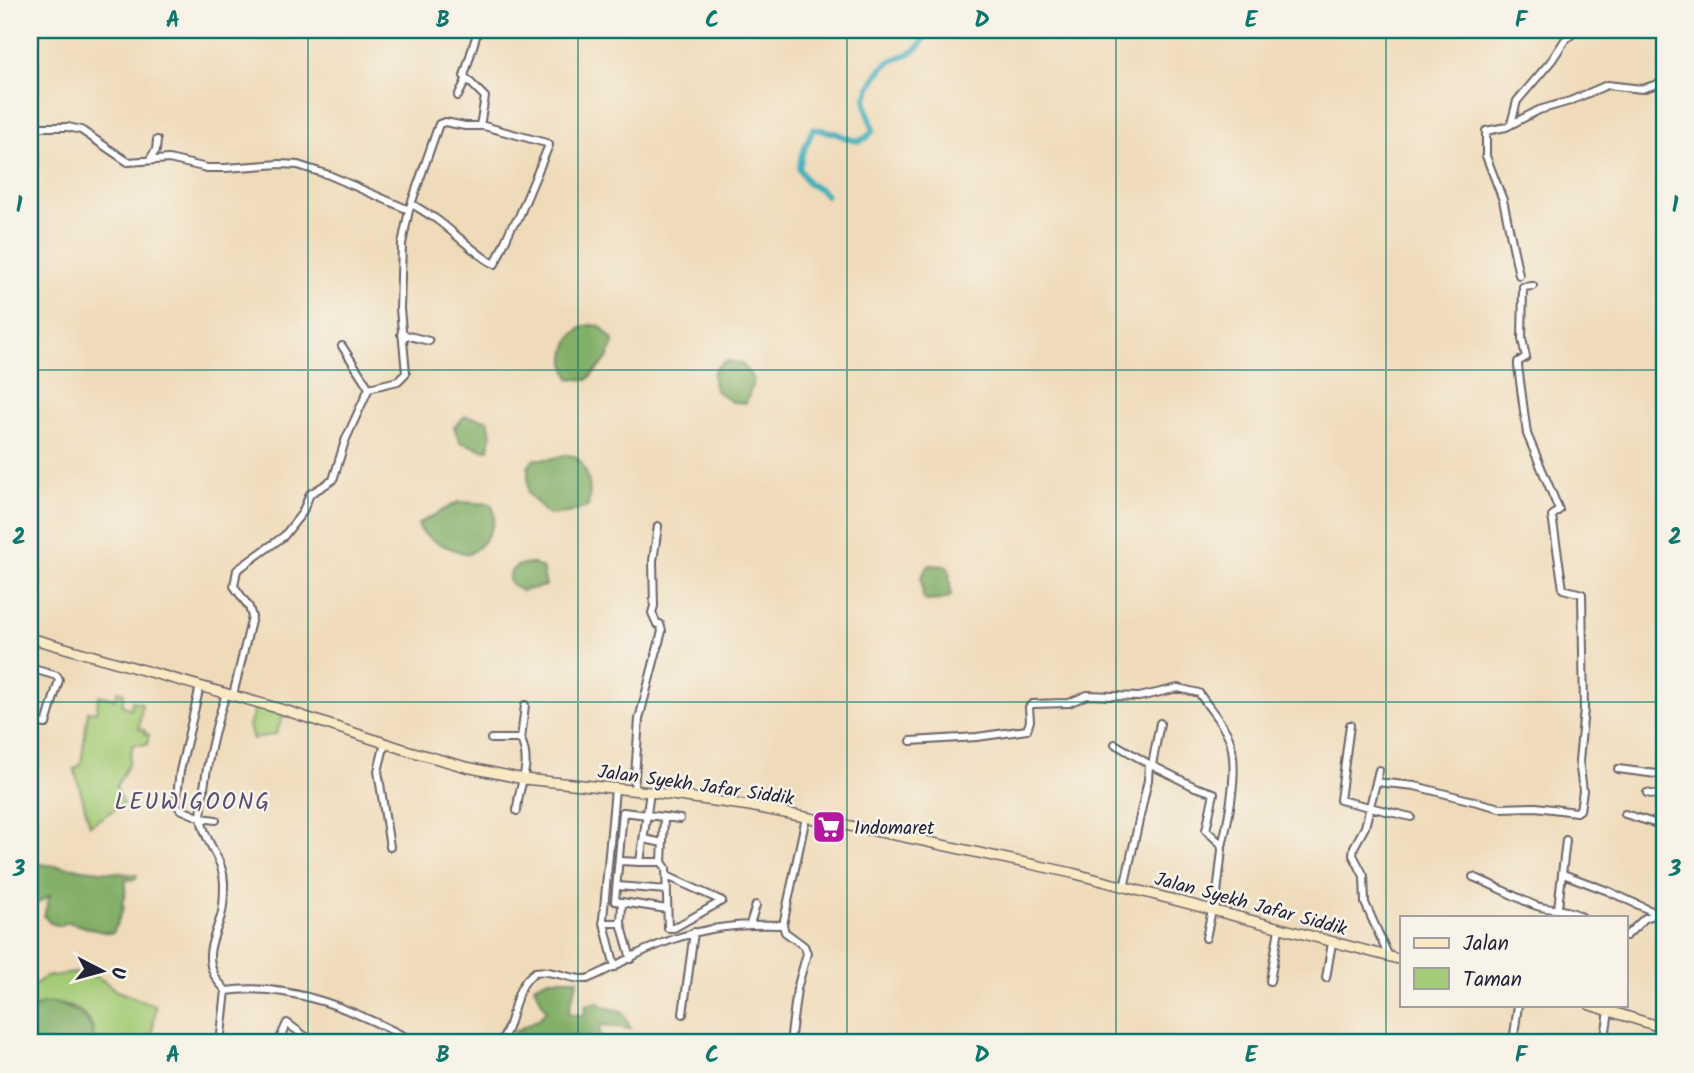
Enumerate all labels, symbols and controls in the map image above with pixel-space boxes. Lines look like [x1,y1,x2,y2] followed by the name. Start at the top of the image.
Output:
[166,3,180,39] text: A
[436,3,450,39] text: B
[705,3,719,39] text: C
[974,3,990,39] text: D
[1245,3,1259,39] text: E
[1515,3,1529,39] text: F
[16,188,23,224] text: 1
[1672,188,1679,224] text: 1
[12,520,26,556] text: 2
[1668,520,1682,556] text: 2
[596,757,796,815] street label: Jalan Syekh Jafar Siddik
[115,785,271,821] district label: LEUWIGOONG
[810,808,848,846] supermarket icon: Indomaret
[854,814,935,844] place label: Indomaret
[12,852,26,888] text: 3
[1668,852,1682,888] text: 3
[1151,865,1350,945] street label: Jalan Syekh Jafar Siddik
[1400,916,1628,1006] legend
[1463,928,1509,961] text: Jalan
[66,936,136,1006] north arrow
[1463,964,1522,997] text: Taman
[101,965,132,980] text: U
[166,1038,180,1073] text: A
[436,1038,450,1073] text: B
[705,1038,719,1073] text: C
[974,1038,990,1073] text: D
[1245,1038,1259,1073] text: E
[1515,1038,1529,1073] text: F

